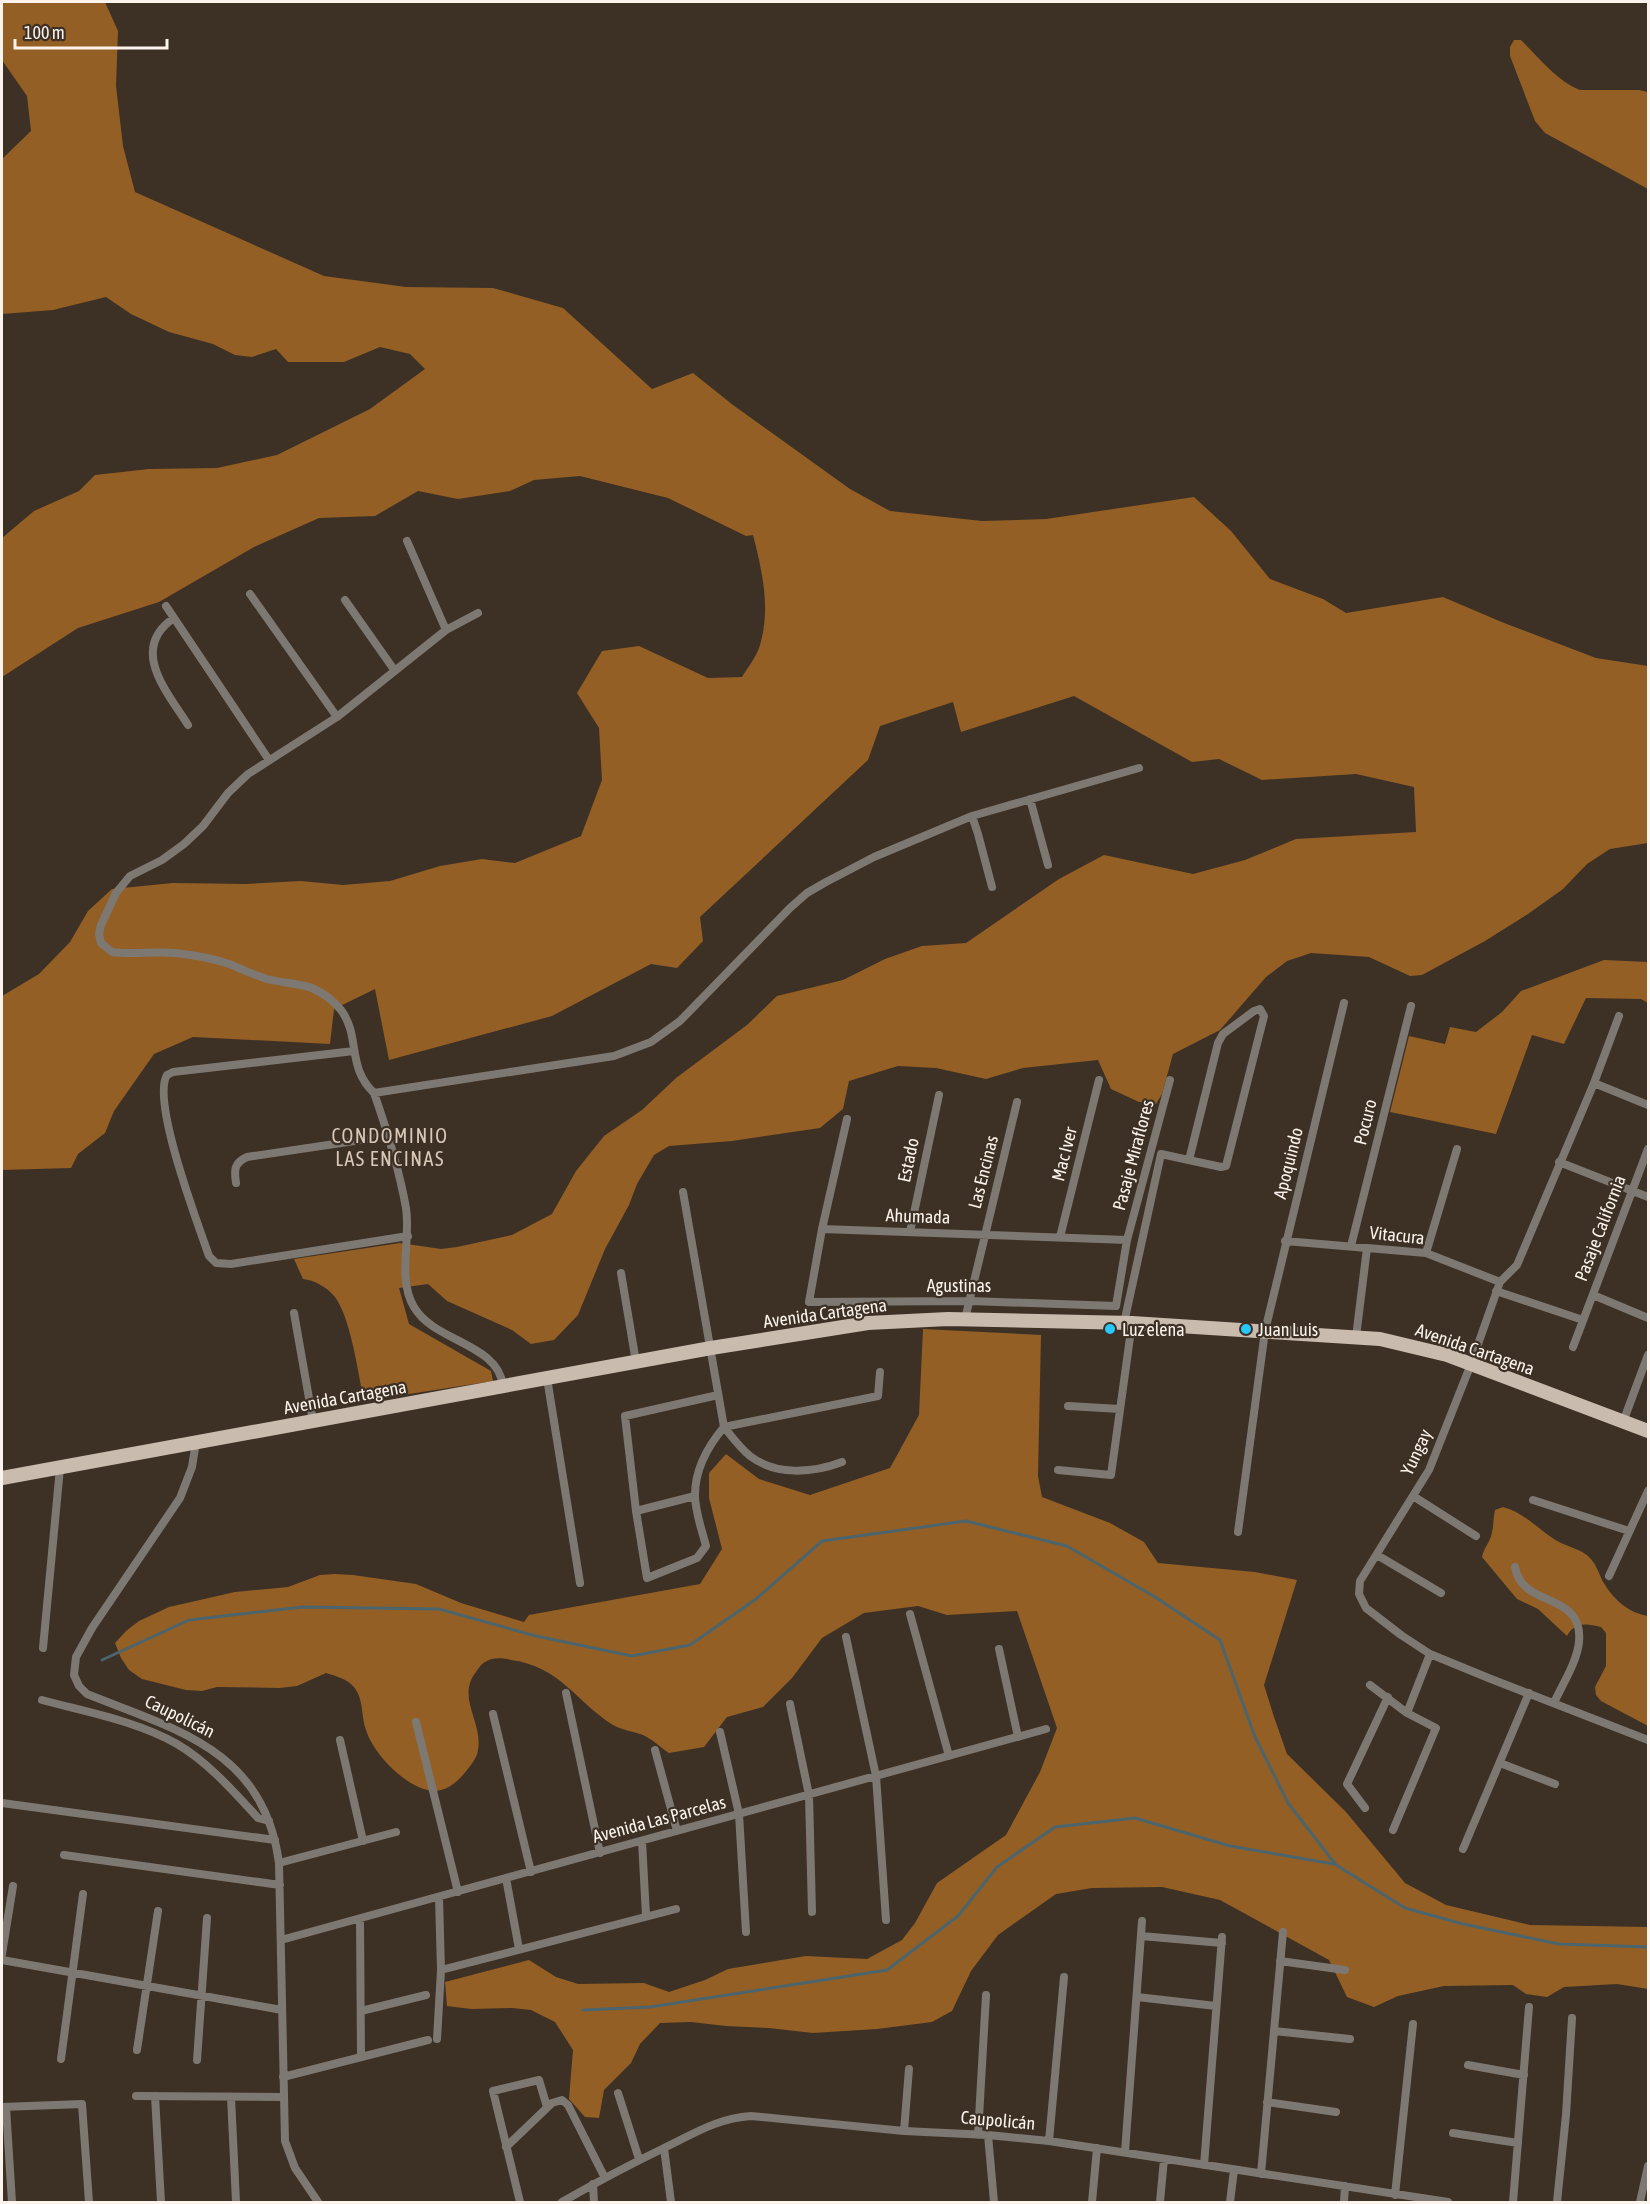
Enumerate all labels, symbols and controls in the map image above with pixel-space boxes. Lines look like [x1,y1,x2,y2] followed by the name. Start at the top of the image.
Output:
[15,12,166,50] scale bar
[24,22,65,43] text: 100 m
[1108,1097,1158,1213] street label: Pasaje Miraflores
[1349,1097,1381,1147] street label: Pocuro
[331,1124,449,1170] district label: CONDOMINIO LAS ENCINAS
[1047,1124,1081,1183] street label: Mac Iver
[1269,1125,1307,1201] street label: Apoquindo
[964,1133,1002,1211] street label: Las Encinas
[893,1136,923,1184] street label: Estado
[1570,1172,1630,1284] street label: Pasaje California
[885,1204,951,1228] street label: Ahumada
[1368,1222,1426,1248] street label: Vitacura
[927,1275,991,1296] street label: Agustinas
[762,1294,888,1332] street label: Avenida Cartagena
[1122,1319,1185,1340] place label: Luz elena
[1258,1319,1318,1340] place label: Juan Luis
[1413,1319,1537,1379] street label: Avenida Cartagena
[1103,1322,1117,1336] marker: Luz elena
[1239,1322,1253,1336] marker: Juan Luis
[282,1376,408,1418] street label: Avenida Cartagena
[1396,1426,1436,1478] street label: Yungay
[142,1690,218,1742] street label: Caupolicán
[590,1791,728,1847] street label: Avenida Las Parcelas
[960,2106,1036,2134] street label: Caupolicán

